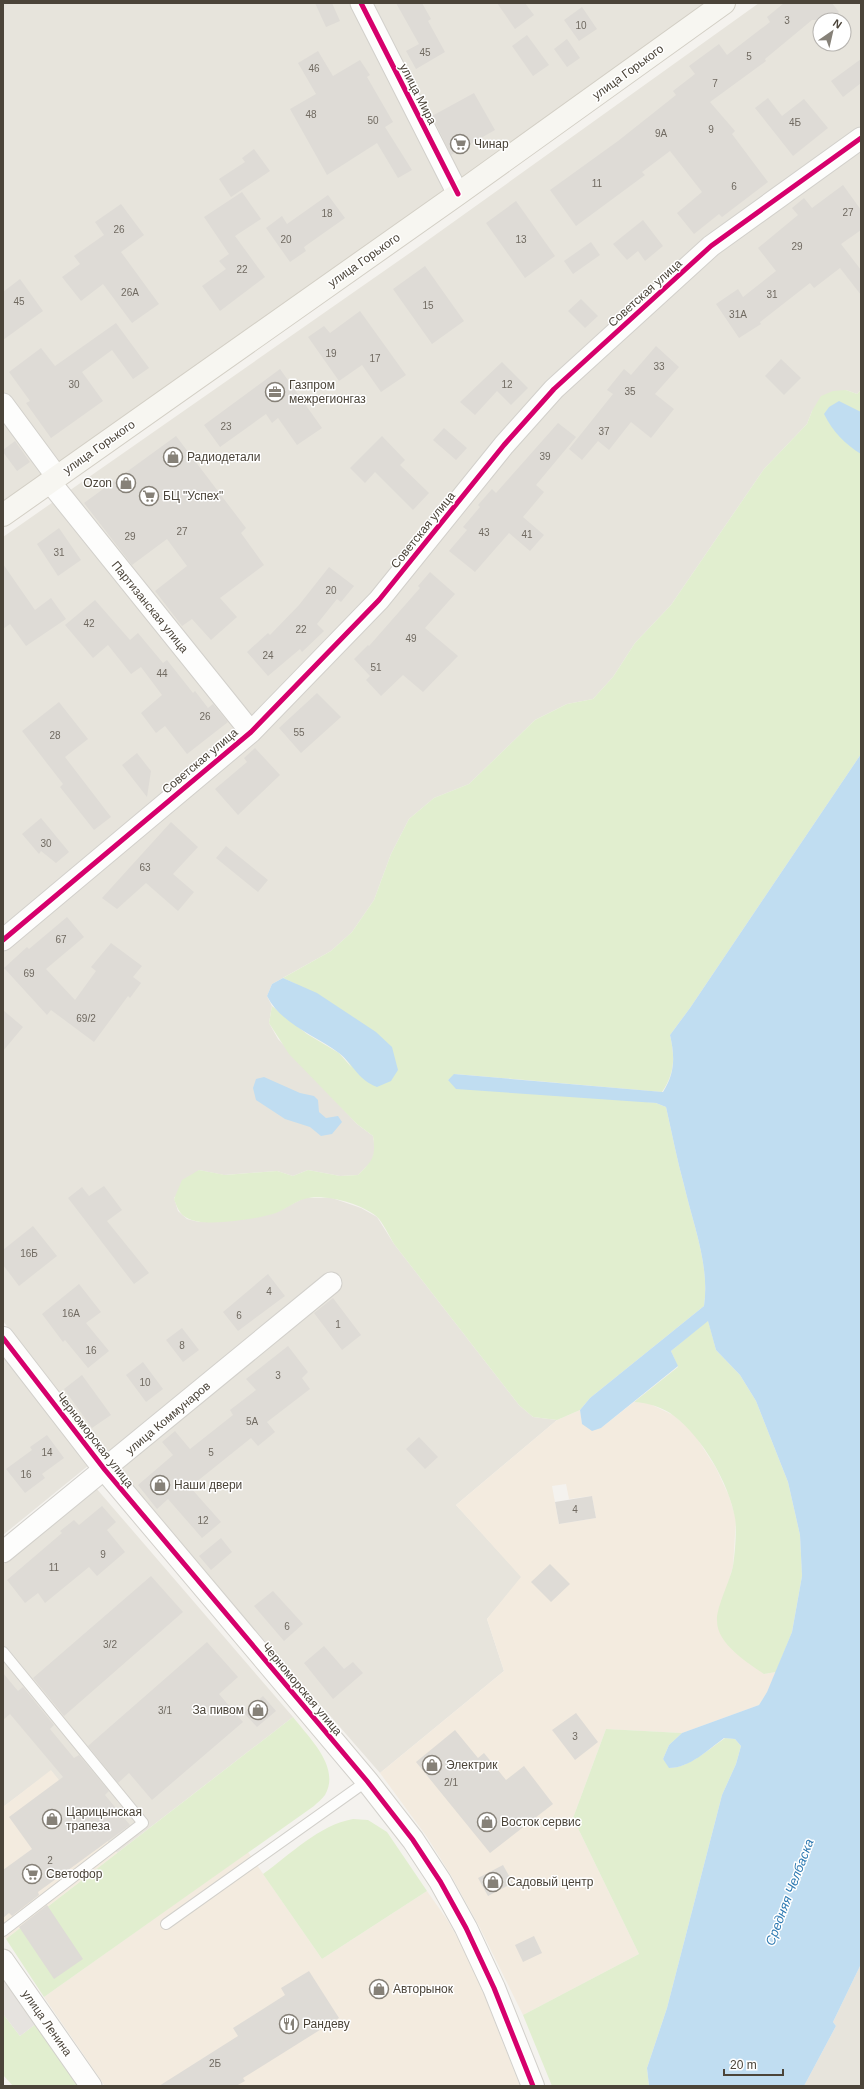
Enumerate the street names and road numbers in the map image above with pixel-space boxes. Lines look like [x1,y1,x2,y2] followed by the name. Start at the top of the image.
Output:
[590,41,667,102] street label: улица Горького
[397,61,439,127] street label: улица Мира
[325,230,403,290] street label: улица Горького
[605,256,685,330] street label: Советская улица
[60,417,138,477] street label: улица Горького
[388,489,458,571] street label: Советская улица
[109,558,191,656] street label: Партизанская улица
[159,725,241,797] street label: Советская улица
[123,1379,213,1457] street label: улица Коммунаров
[53,1389,137,1491] street label: Черноморская улица
[259,1640,345,1739] street label: Черноморская улица
[19,1987,75,2059] street label: улица Ленина

